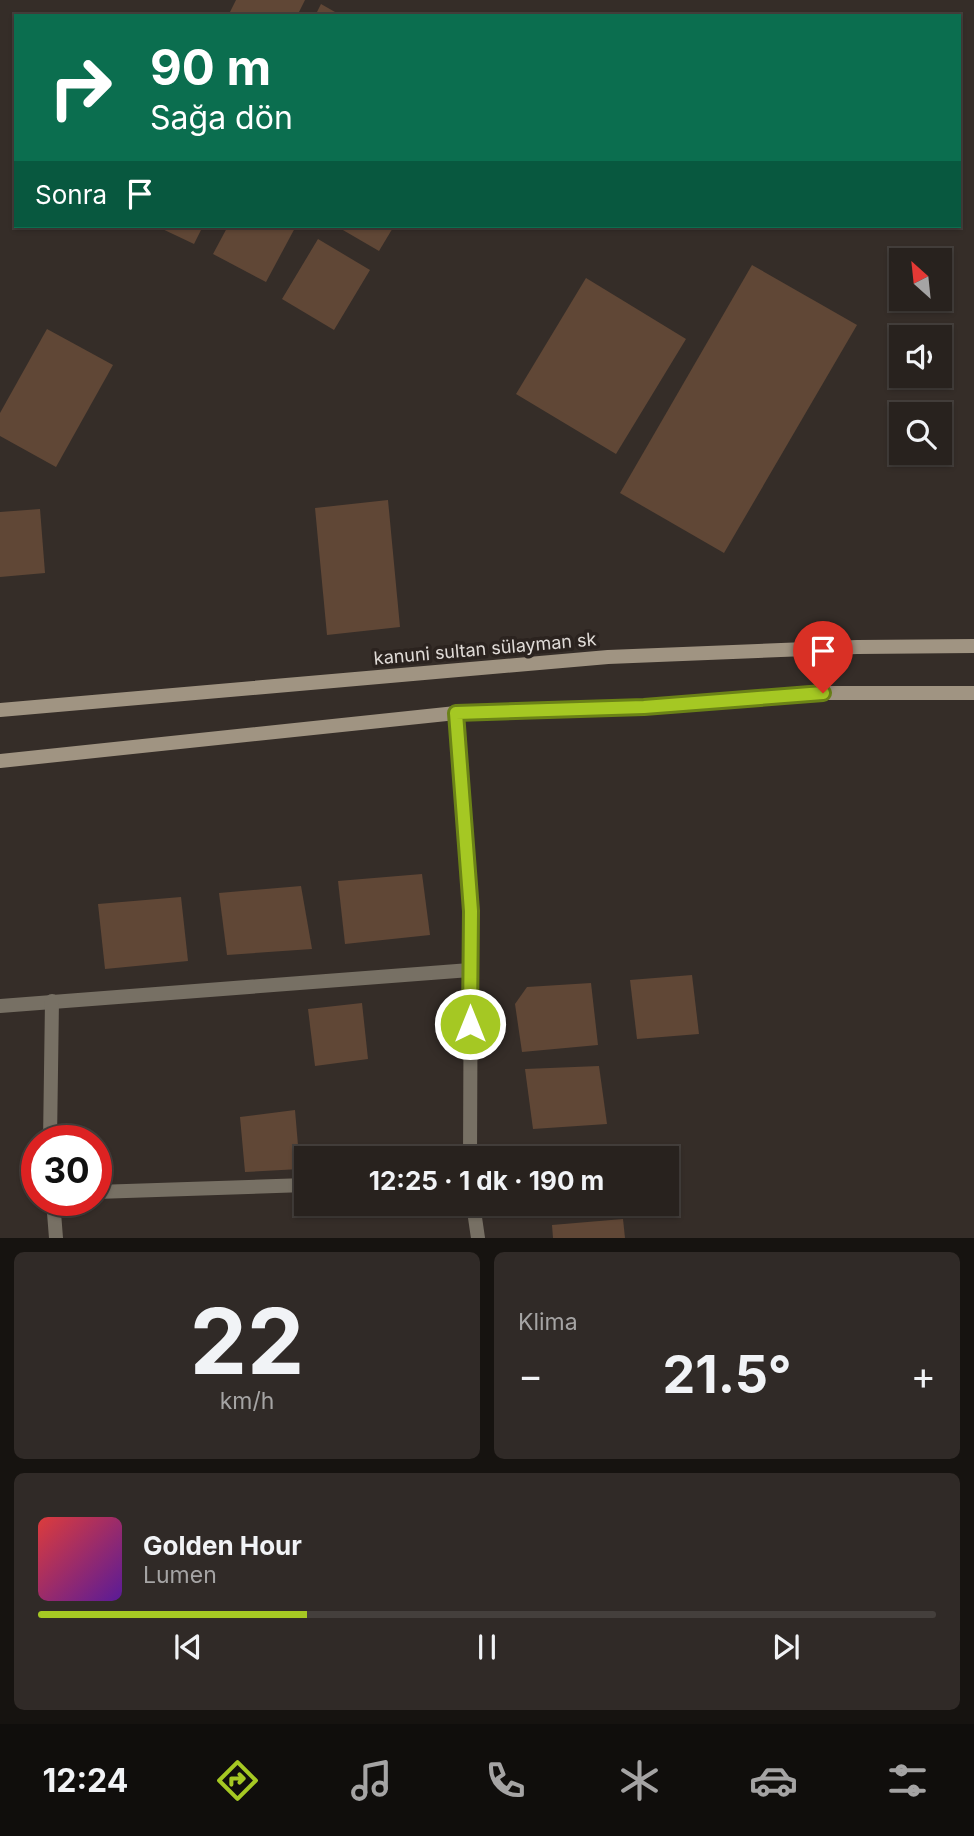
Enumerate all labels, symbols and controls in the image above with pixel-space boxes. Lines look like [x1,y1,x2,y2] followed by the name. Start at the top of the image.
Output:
[150,38,271,97] text: 90 m
[35,42,126,133] icon: right
[150,98,293,137] text: Sağa dön
[121,175,159,213] icon: arrive
[35,179,107,210] text: Sonra
[889,248,952,312] north arrow
[889,248,952,465] map controls
[889,325,952,388] button: sound
[889,402,952,465] button: search
[793,621,853,693] pin
[373,628,597,669] street label: kanuni sultan sülayman sk
[804,632,842,670] icon: arrive
[433,987,507,1061] position arrow
[21,1125,112,1216] speed limit sign: 30
[369,1165,604,1196] text: 12:25 · 1 dk · 190 m
[190,1286,304,1396] text: 22
[518,1308,578,1336] text: Klima
[662,1343,792,1406] text: 21.5°
[518,1352,543,1398] text: −
[911,1352,936,1398] text: +
[220,1387,274,1415] text: km/h
[143,1530,302,1561] text: Golden Hour
[143,1561,217,1589] text: Lumen
[169,1628,207,1666] icon: previous
[468,1628,506,1666] icon: pause
[767,1628,805,1666] icon: next
[213,1756,262,1805] icon: directions
[347,1756,396,1805] icon: music
[481,1756,530,1805] icon: phone
[615,1756,664,1805] icon: climate
[749,1756,798,1805] icon: car
[883,1756,932,1805] icon: filters
[42,1761,128,1800] text: 12:24

